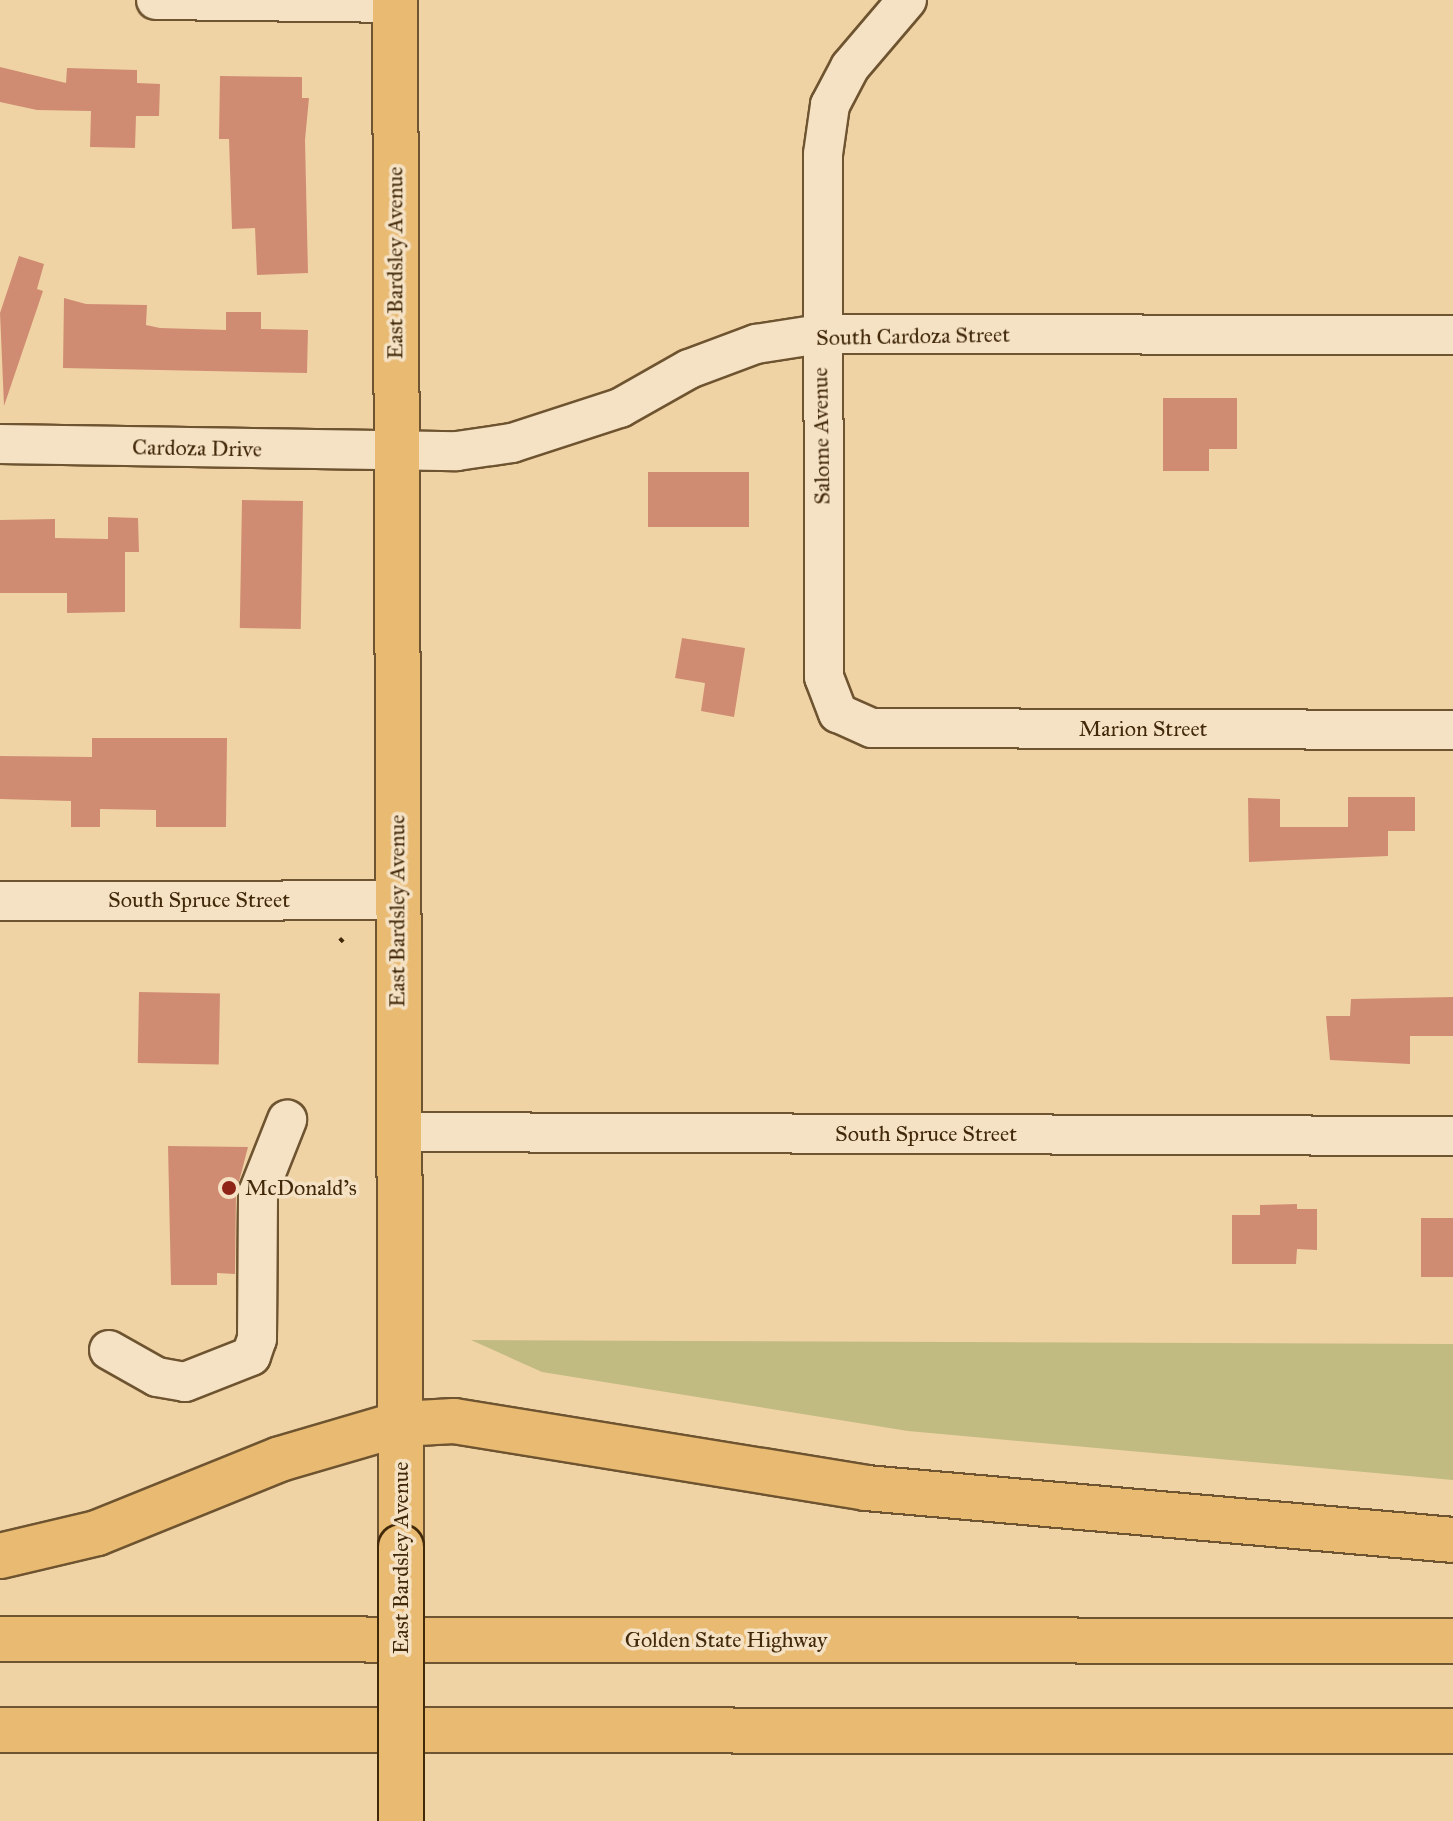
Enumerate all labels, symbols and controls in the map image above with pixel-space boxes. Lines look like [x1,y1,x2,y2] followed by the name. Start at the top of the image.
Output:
[382,167,408,359] street label: East Bardsley Avenue
[816,321,1010,351] street label: South Cardoza Street
[807,367,835,505] street label: Salome Avenue
[132,434,262,462] street label: Cardoza Drive
[1079,716,1207,742] street label: Marion Street
[384,815,410,1007] street label: East Bardsley Avenue
[108,887,290,913] street label: South Spruce Street
[835,1121,1017,1147] street label: South Spruce Street
[245,1175,357,1201] place label: McDonald's
[220,1179,238,1197] marker: McDonald's
[388,1462,414,1654] street label: East Bardsley Avenue
[625,1627,827,1653] street label: Golden State Highway

